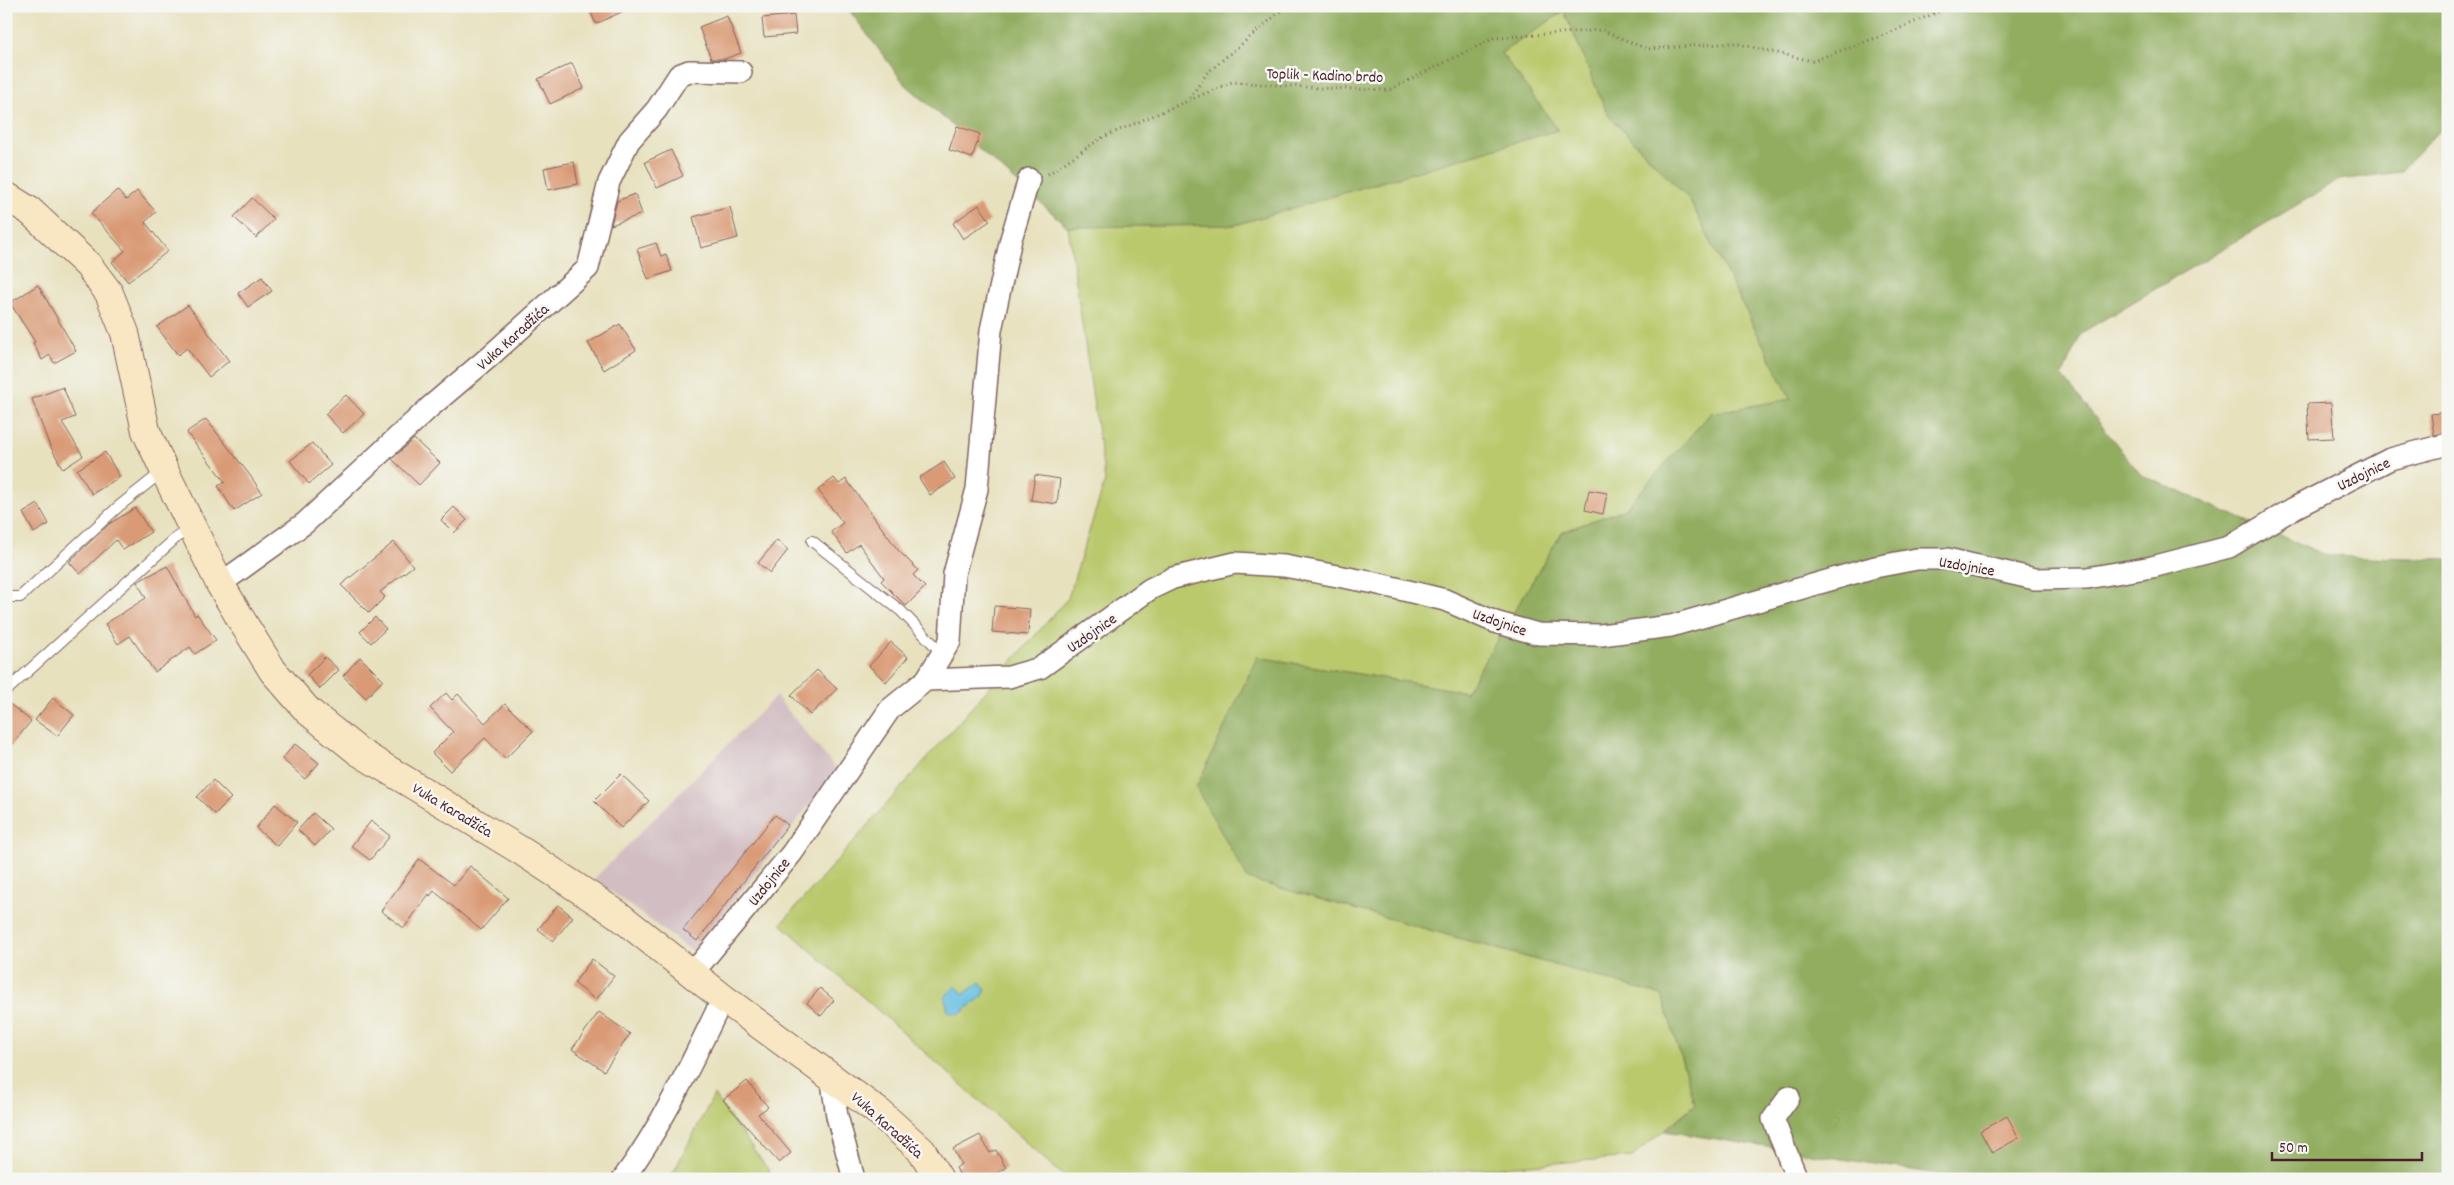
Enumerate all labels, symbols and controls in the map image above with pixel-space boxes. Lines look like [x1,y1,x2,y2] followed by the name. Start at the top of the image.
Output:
[1266,63,1384,90] street label: Toplik - Kadino brdo
[472,299,555,377] street label: Vuka Karadžića
[2334,453,2394,498] street label: Uzdojnice
[1937,551,1996,584] street label: Uzdojnice
[1469,603,1530,643] street label: Uzdojnice
[1063,608,1122,660] street label: Uzdojnice
[407,778,497,845] street label: Vuka Karadžića
[743,853,797,912] street label: Uzdojnice
[845,1087,928,1165] street label: Vuka Karadžića
[2272,1130,2422,1162] scale bar
[2279,1138,2308,1160] text: 50 m

